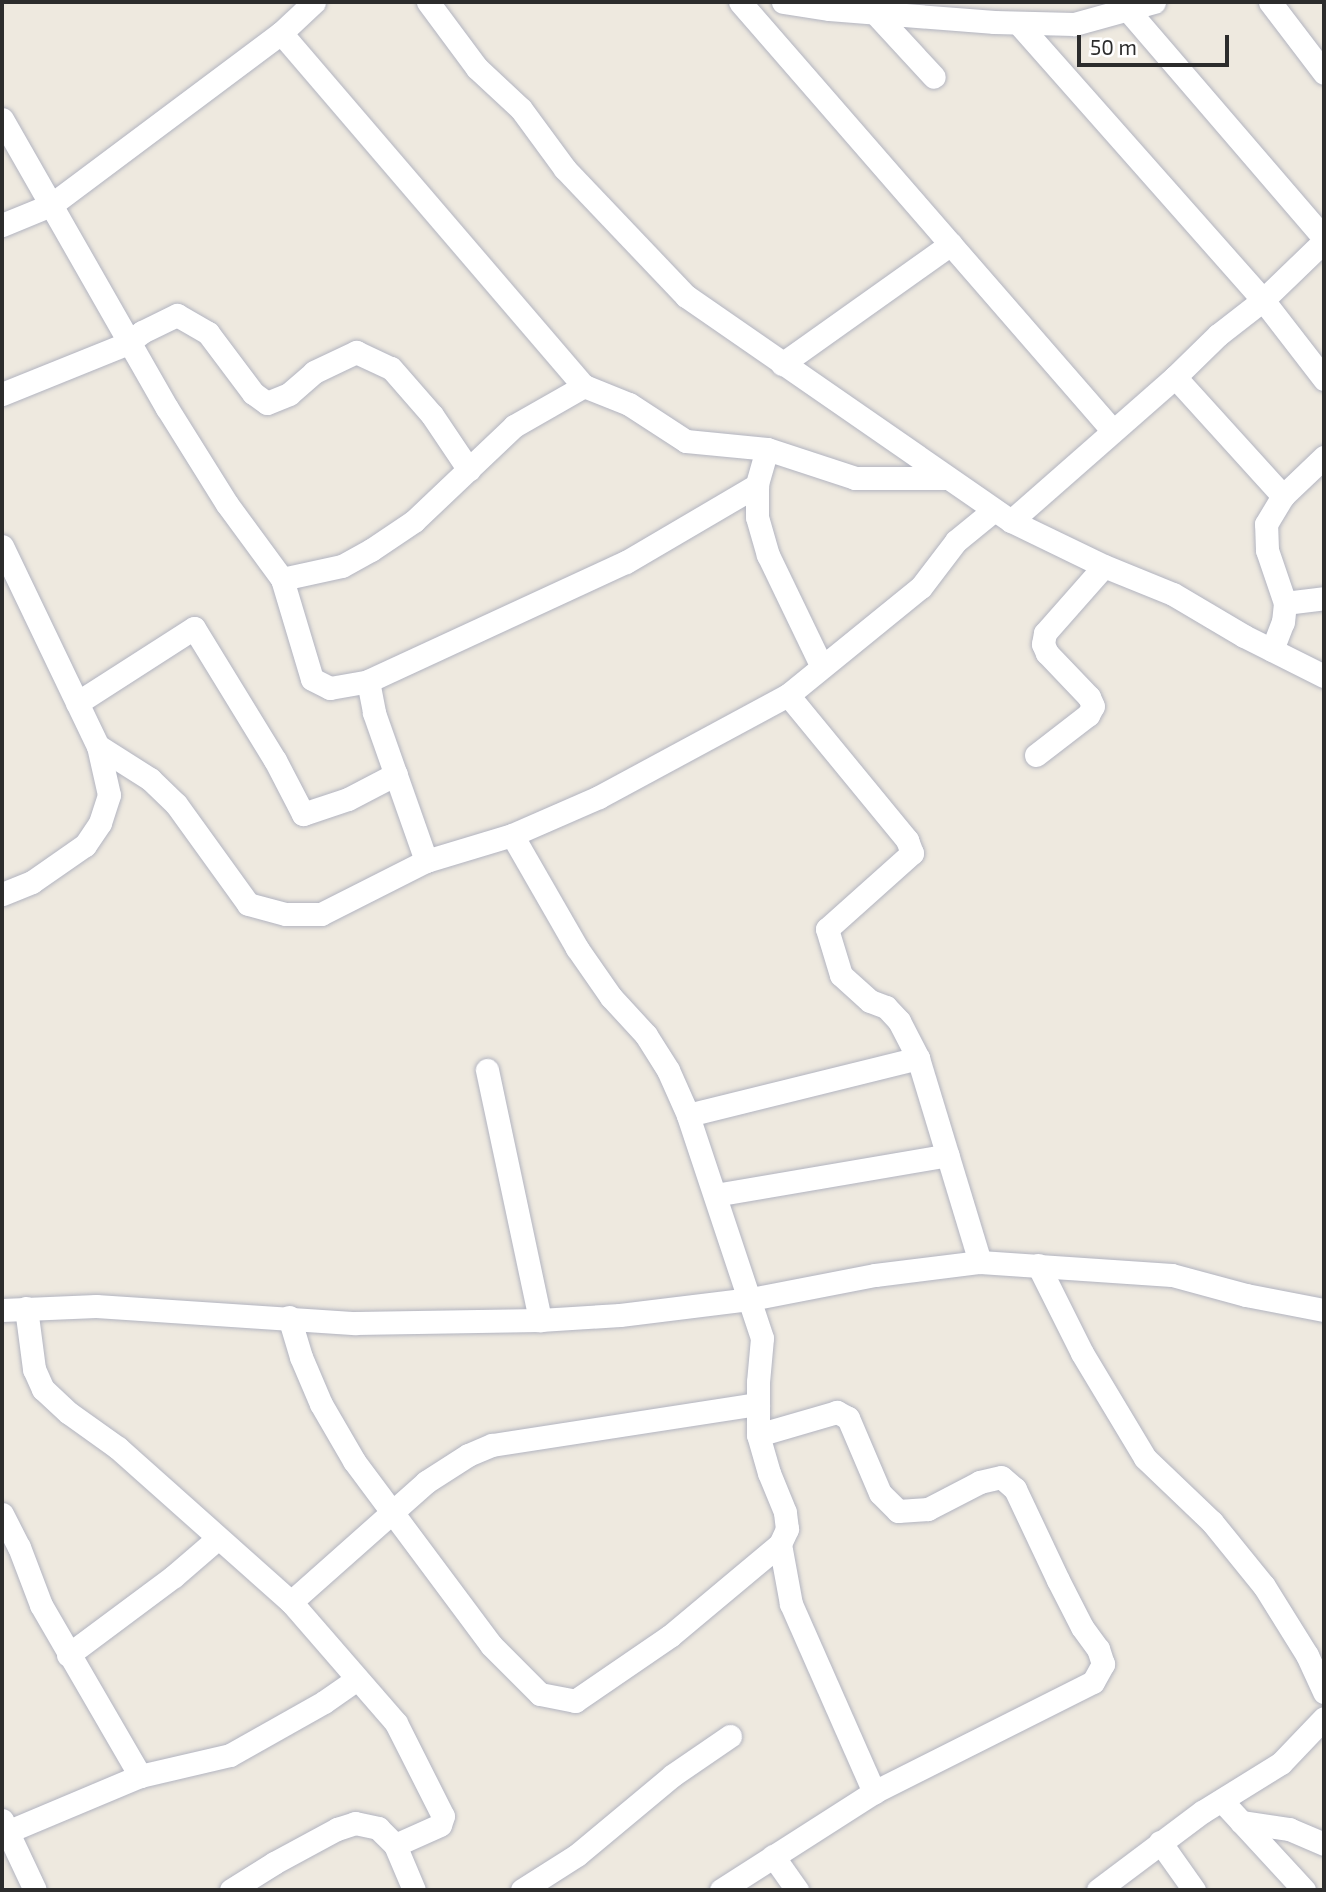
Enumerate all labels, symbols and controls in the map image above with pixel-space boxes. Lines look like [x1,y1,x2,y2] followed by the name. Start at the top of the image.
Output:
[1081,21,1233,65] scale bar
[1090,34,1137,59] text: 50 m

